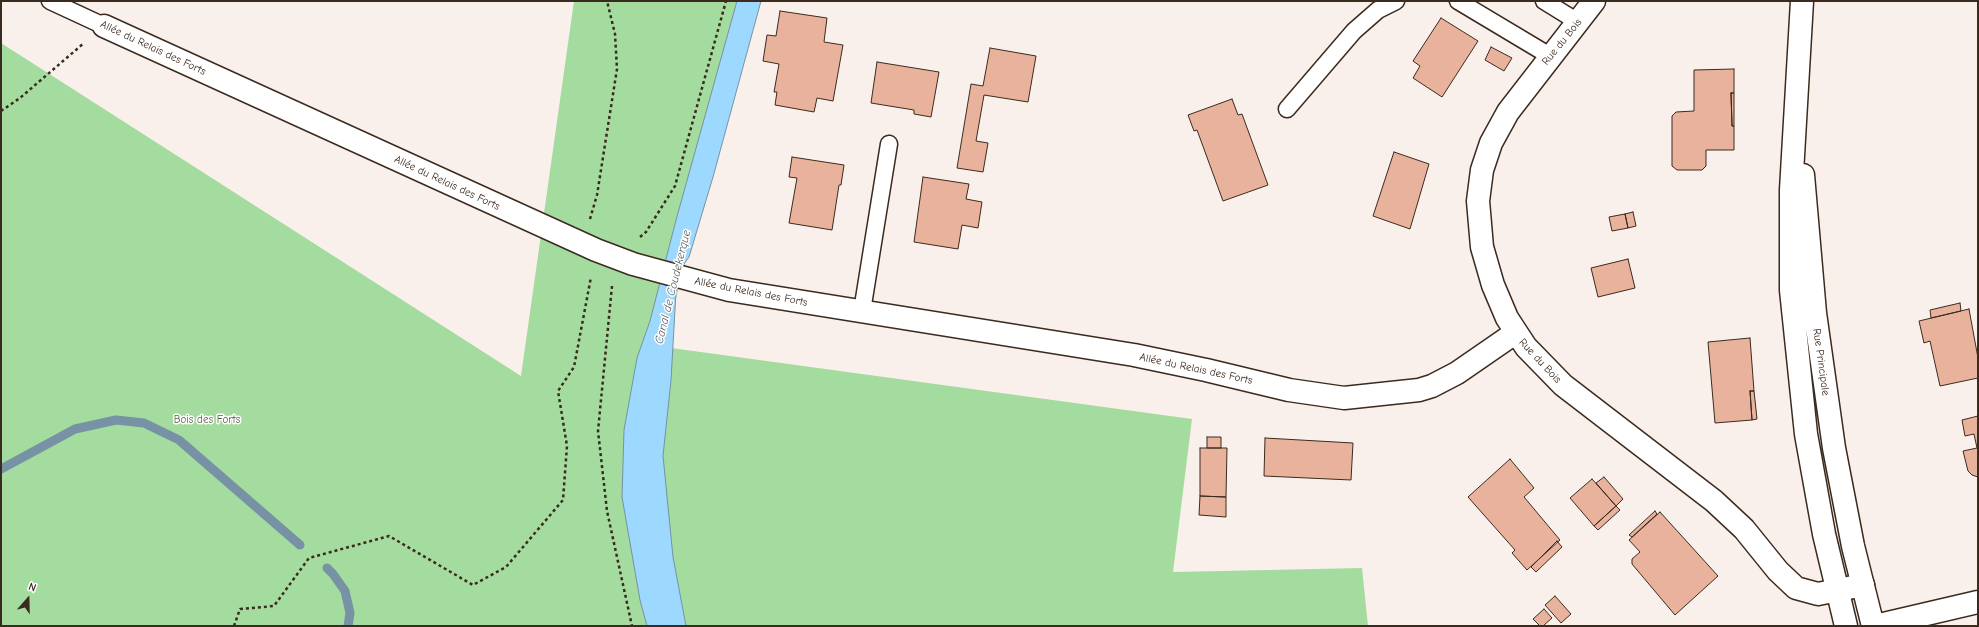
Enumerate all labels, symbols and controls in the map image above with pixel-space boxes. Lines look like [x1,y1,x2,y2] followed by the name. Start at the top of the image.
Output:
[1539,16,1585,68] street label: Rue du Bois
[98,18,208,78] street label: Allée du Relais des Forts
[392,153,502,213] street label: Allée du Relais des Forts
[652,229,694,345] water label: Canal de Coudekerque
[693,275,809,309] street label: Allée du Relais des Forts
[1810,328,1832,396] street label: Rue Principale
[1516,336,1564,386] street label: Rue du Bois
[1138,351,1254,387] street label: Allée du Relais des Forts
[174,413,240,427] park label: Bois des Forts
[8,579,48,619] north arrow
[27,580,38,595] text: N

